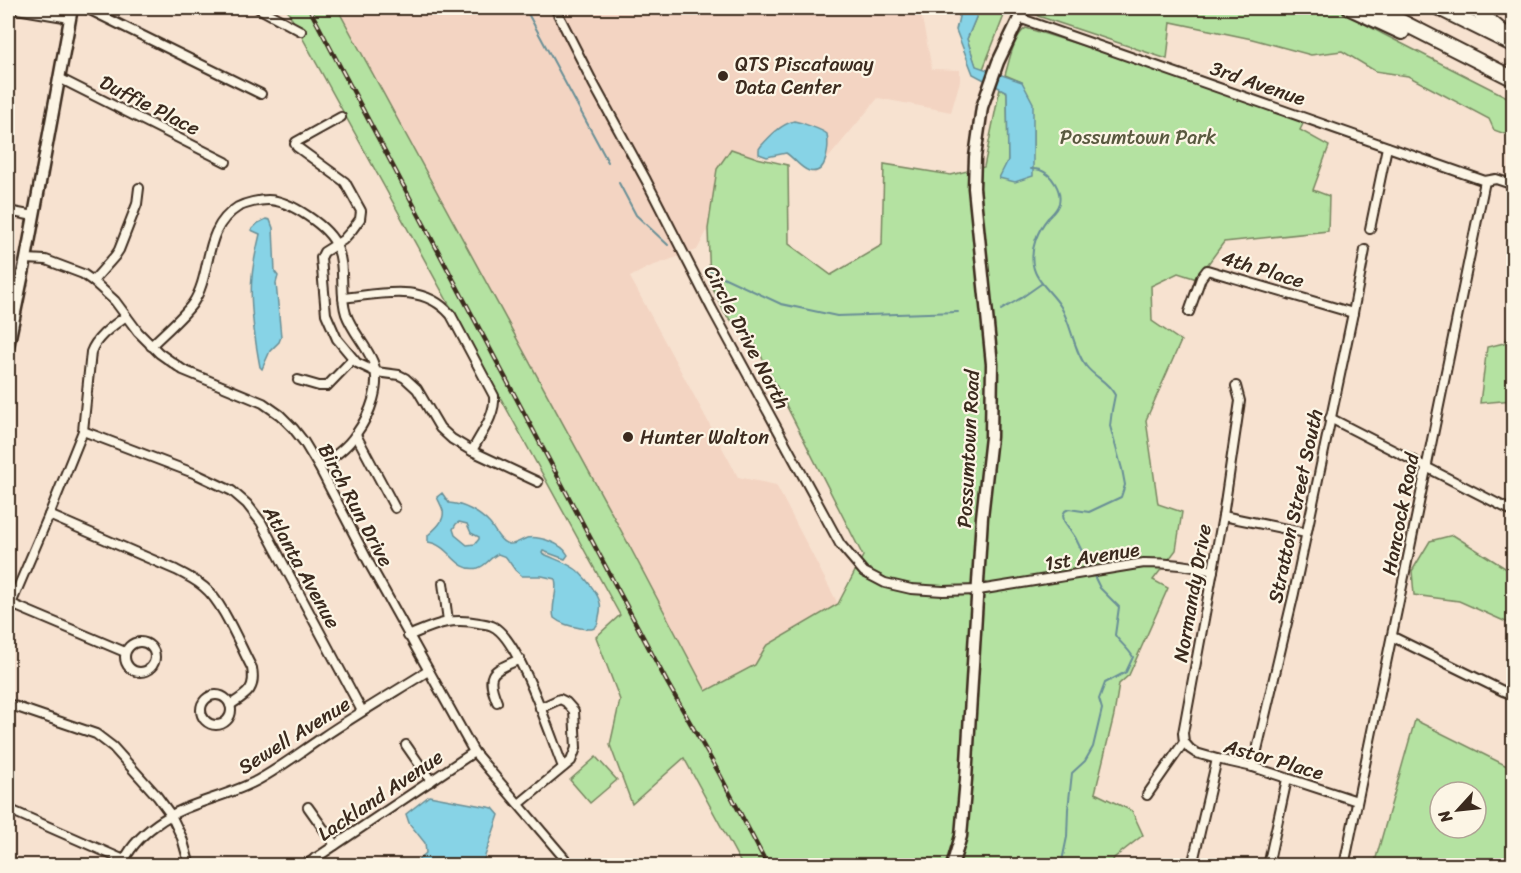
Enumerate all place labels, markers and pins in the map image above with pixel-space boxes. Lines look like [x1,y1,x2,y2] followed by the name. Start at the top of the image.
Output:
[735,47,874,105] place label: QTS Piscataway Data Center
[716,69,730,83] marker: QTS Piscataway Data Center
[640,420,769,455] place label: Hunter Walton
[621,430,635,444] marker: Hunter Walton

